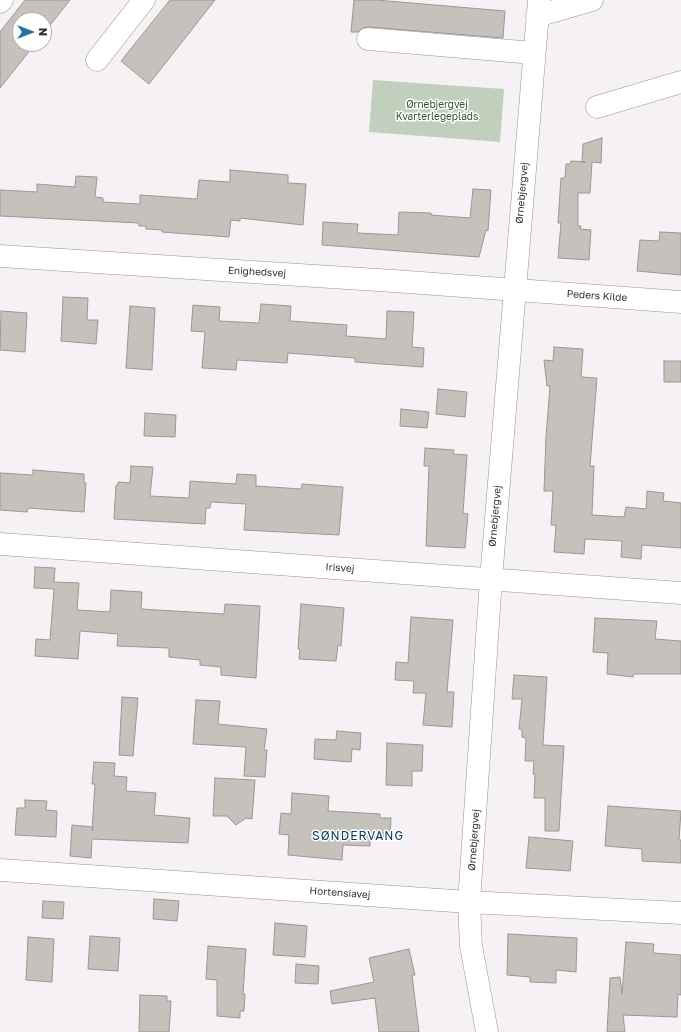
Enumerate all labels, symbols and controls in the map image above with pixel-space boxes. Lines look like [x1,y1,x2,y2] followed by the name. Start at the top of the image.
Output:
[12,12,52,52] north arrow
[37,28,50,36] text: N
[396,99,478,122] park label: Ørnebjergvej Kvarterlegeplads
[513,162,531,224] street label: Ørnebjergvej
[228,264,286,280] street label: Enighedsvej
[566,288,628,304] street label: Peders Kilde
[486,485,504,547] street label: Ørnebjergvej
[325,561,355,575] street label: Irisvej
[466,809,482,871] street label: Ørnebjergvej
[312,829,404,843] district label: SØNDERVANG
[309,885,371,901] street label: Hortensiavej

